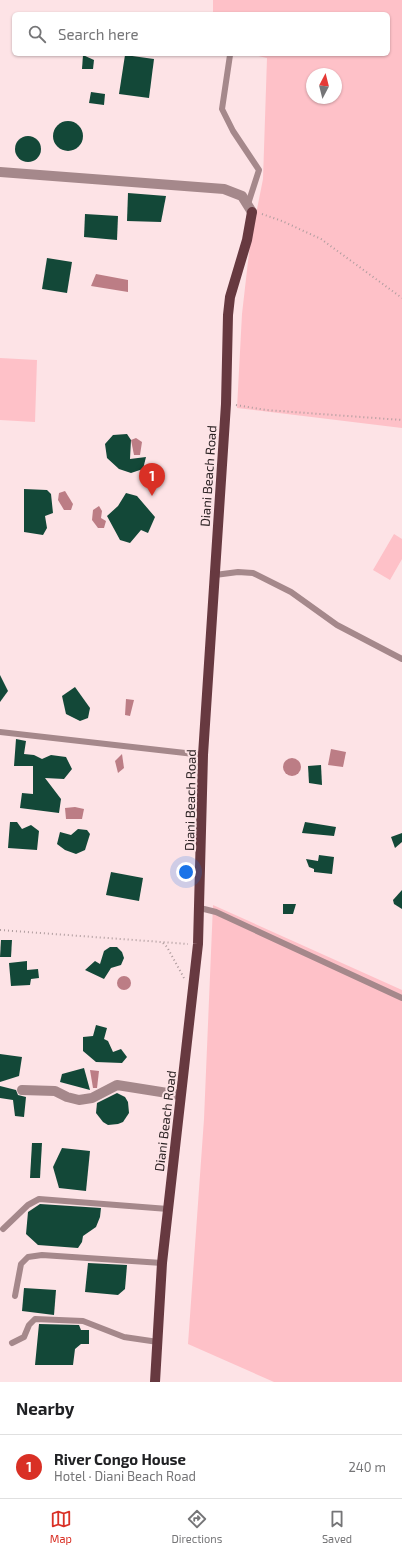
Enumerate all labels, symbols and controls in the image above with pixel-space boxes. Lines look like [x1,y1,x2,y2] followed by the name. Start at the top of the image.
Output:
[12,12,390,56] search box
[26,23,48,45] icon: search
[58,25,139,43] text: Search here
[306,68,342,104] north arrow
[196,425,220,527] street label: Diani Beach Road
[139,463,165,496] pin: 1
[181,749,199,851] street label: Diani Beach Road
[176,862,196,882] your location
[151,1070,179,1172] street label: Diani Beach Road
[16,1398,74,1418] text: Nearby
[54,1450,186,1468] text: River Congo House
[26,1459,32,1475] text: 1
[349,1459,386,1475] text: 240 m
[54,1468,196,1484] text: Hotel · Diani Beach Road
[50,1508,72,1545] tab: Map
[172,1508,222,1545] tab: Directions
[322,1508,352,1545] tab: Saved

